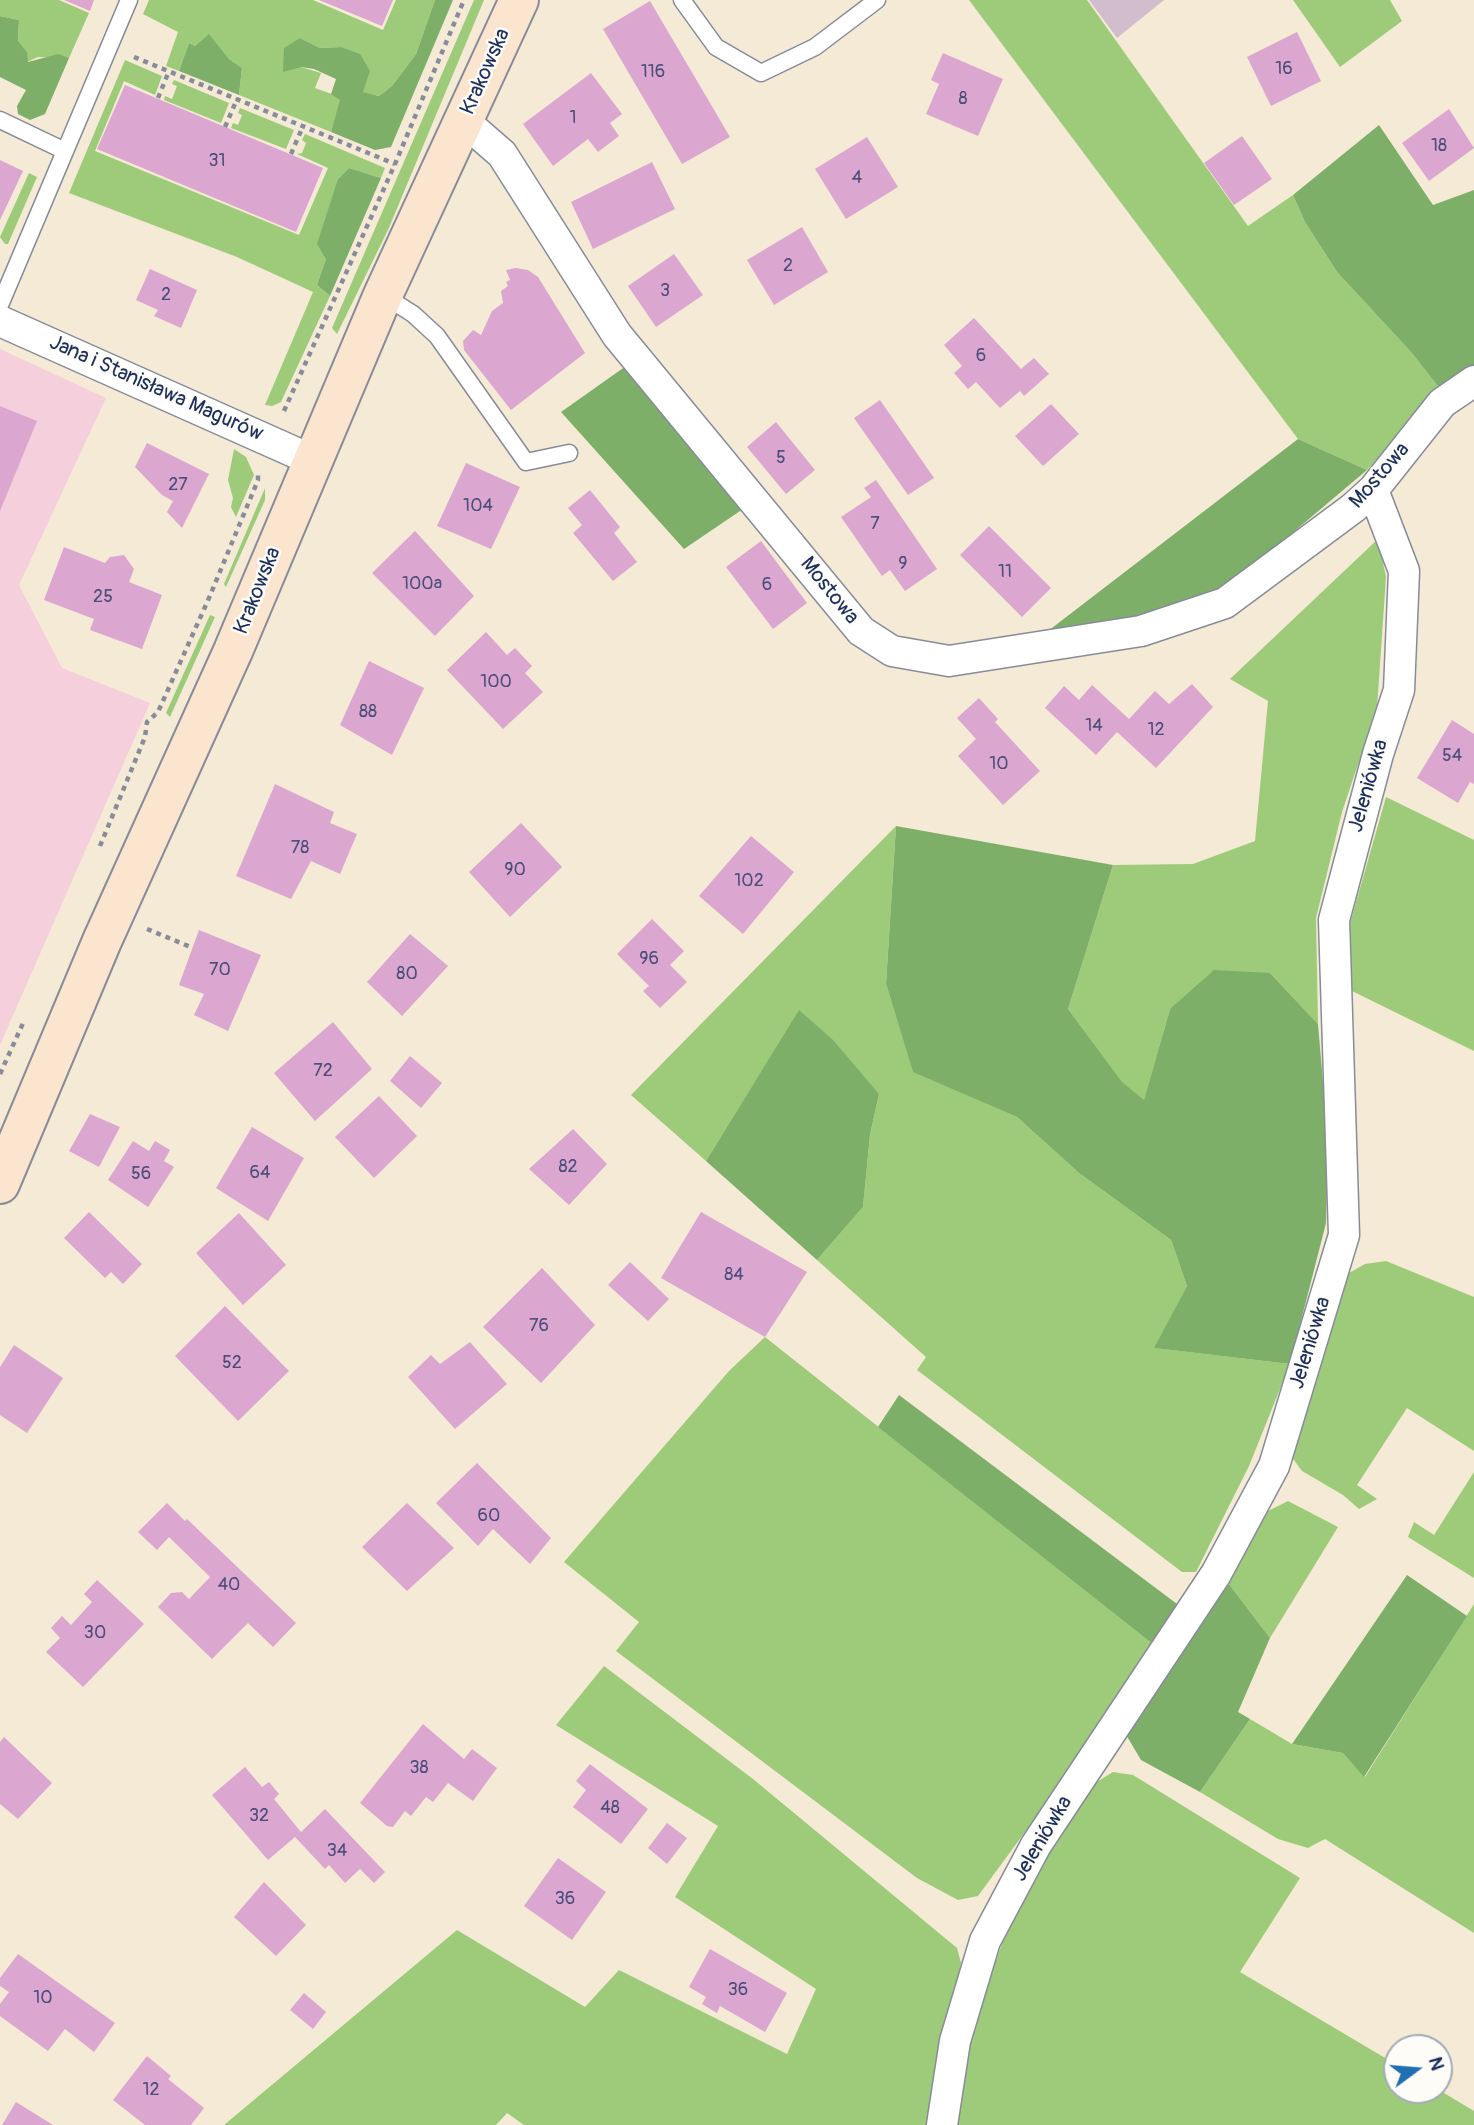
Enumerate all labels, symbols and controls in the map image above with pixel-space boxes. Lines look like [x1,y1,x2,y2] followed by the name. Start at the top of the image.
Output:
[456,25,516,119] street label: Krakowska
[1275,58,1293,80] house number: 16
[641,61,665,83] house number: 116
[958,88,968,110] house number: 8
[569,107,577,129] house number: 1
[1431,135,1447,157] house number: 18
[208,150,226,172] house number: 31
[852,167,862,189] house number: 4
[783,255,793,277] house number: 2
[660,280,670,302] house number: 3
[161,284,171,306] house number: 2
[45,330,267,448] street label: Jana i Stanisława Magurów
[976,345,986,367] house number: 6
[1344,438,1416,514] street label: Mostowa
[776,447,786,469] house number: 5
[168,474,188,496] house number: 27
[463,495,493,517] house number: 104
[870,513,880,535] house number: 7
[229,544,287,638] street label: Krakowska
[794,552,864,630] street label: Mostowa
[898,553,908,575] house number: 9
[998,561,1012,583] house number: 11
[402,573,442,595] house number: 100a
[762,574,772,596] house number: 6
[93,586,113,608] house number: 25
[480,671,512,693] house number: 100
[359,701,377,723] house number: 88
[1085,715,1103,737] house number: 14
[1147,719,1165,741] house number: 12
[1344,737,1394,835] street label: Jeleniówka
[1442,745,1462,767] house number: 54
[989,753,1009,775] house number: 10
[291,837,309,859] house number: 78
[504,859,526,881] house number: 90
[734,870,764,892] house number: 102
[639,948,659,970] house number: 96
[209,959,231,981] house number: 70
[396,963,418,985] house number: 80
[313,1060,333,1082] house number: 72
[558,1156,578,1178] house number: 82
[250,1162,270,1184] house number: 64
[131,1163,151,1185] house number: 56
[724,1264,744,1286] house number: 84
[1285,1294,1337,1392] street label: Jeleniówka
[529,1315,549,1337] house number: 76
[222,1352,242,1374] house number: 52
[478,1505,500,1527] house number: 60
[218,1574,240,1596] house number: 40
[84,1622,106,1644] house number: 30
[409,1757,429,1779] house number: 38
[1008,1792,1078,1886] street label: Jeleniówka
[600,1797,620,1819] house number: 48
[249,1805,269,1827] house number: 32
[327,1840,347,1862] house number: 34
[555,1888,575,1910] house number: 36
[728,1979,748,2001] house number: 36
[33,1987,53,2009] house number: 10
[1383,2034,1453,2104] north arrow
[1423,2054,1450,2073] text: N
[142,2079,160,2101] house number: 12

